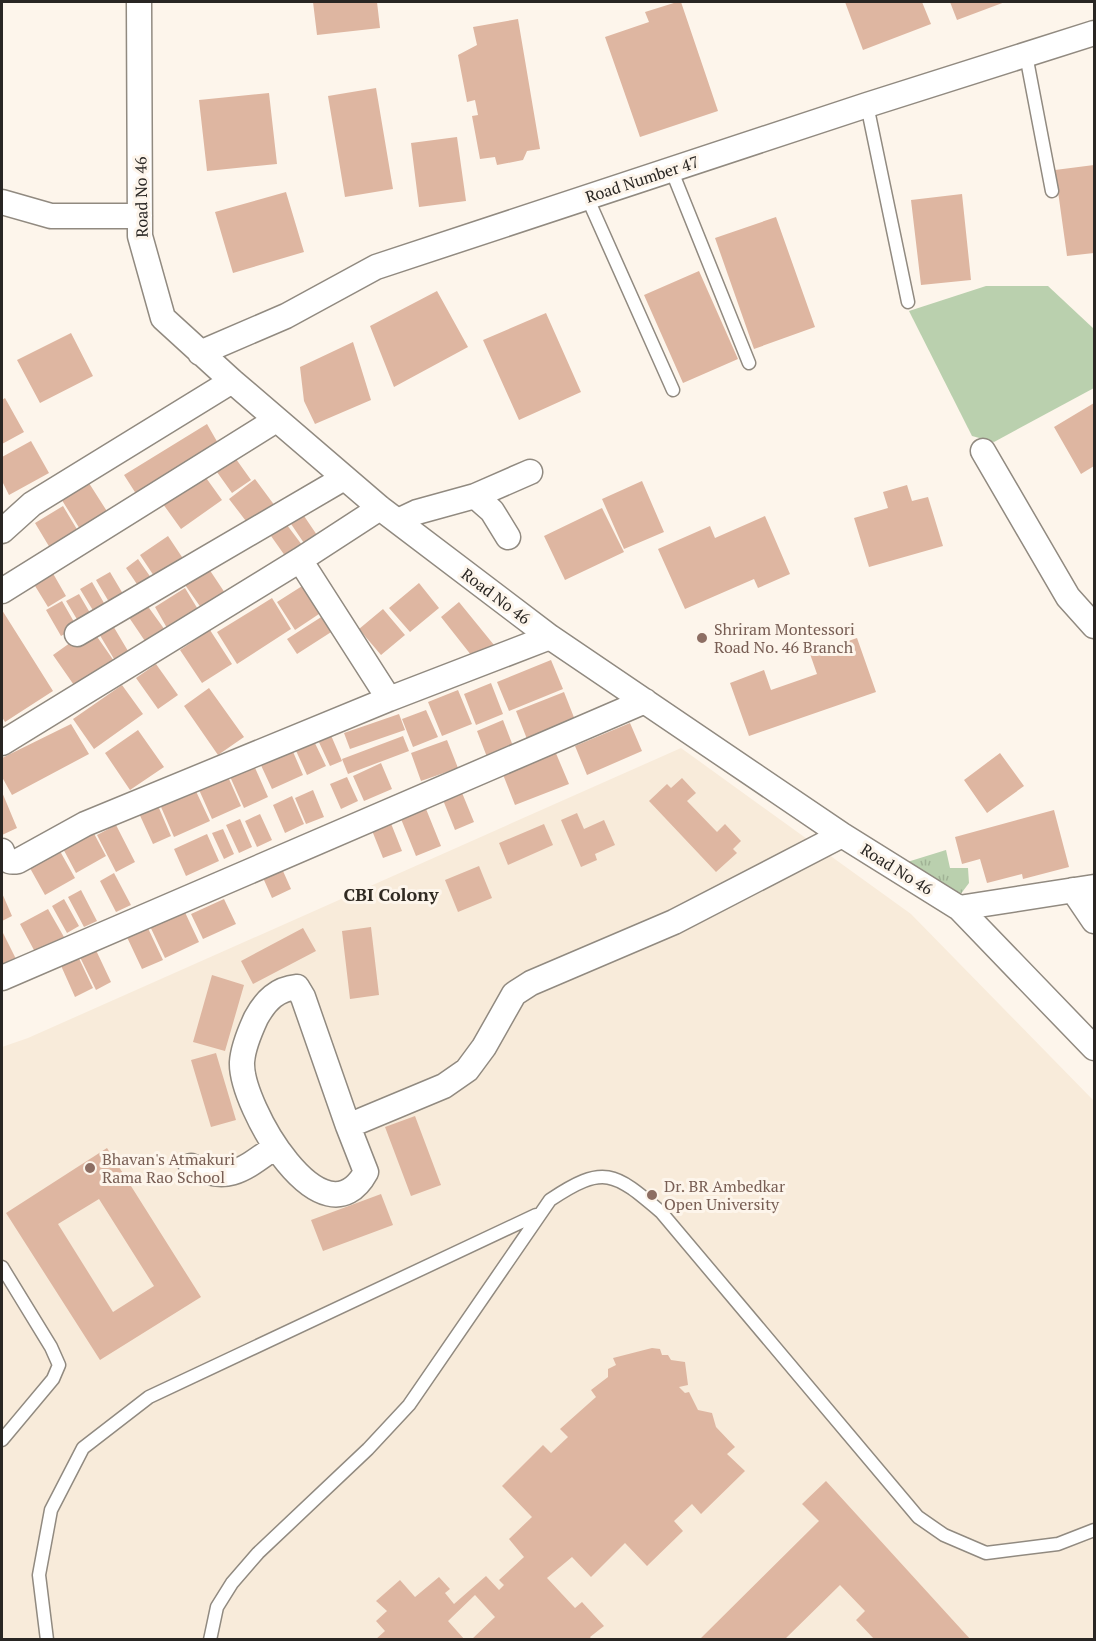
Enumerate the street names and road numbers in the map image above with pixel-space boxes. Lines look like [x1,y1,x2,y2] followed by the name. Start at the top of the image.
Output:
[582,150,702,208] street label: Road Number 47
[129,156,153,238] street label: Road No 46
[457,563,535,629] street label: Road No 46
[857,838,938,900] street label: Road No 46

